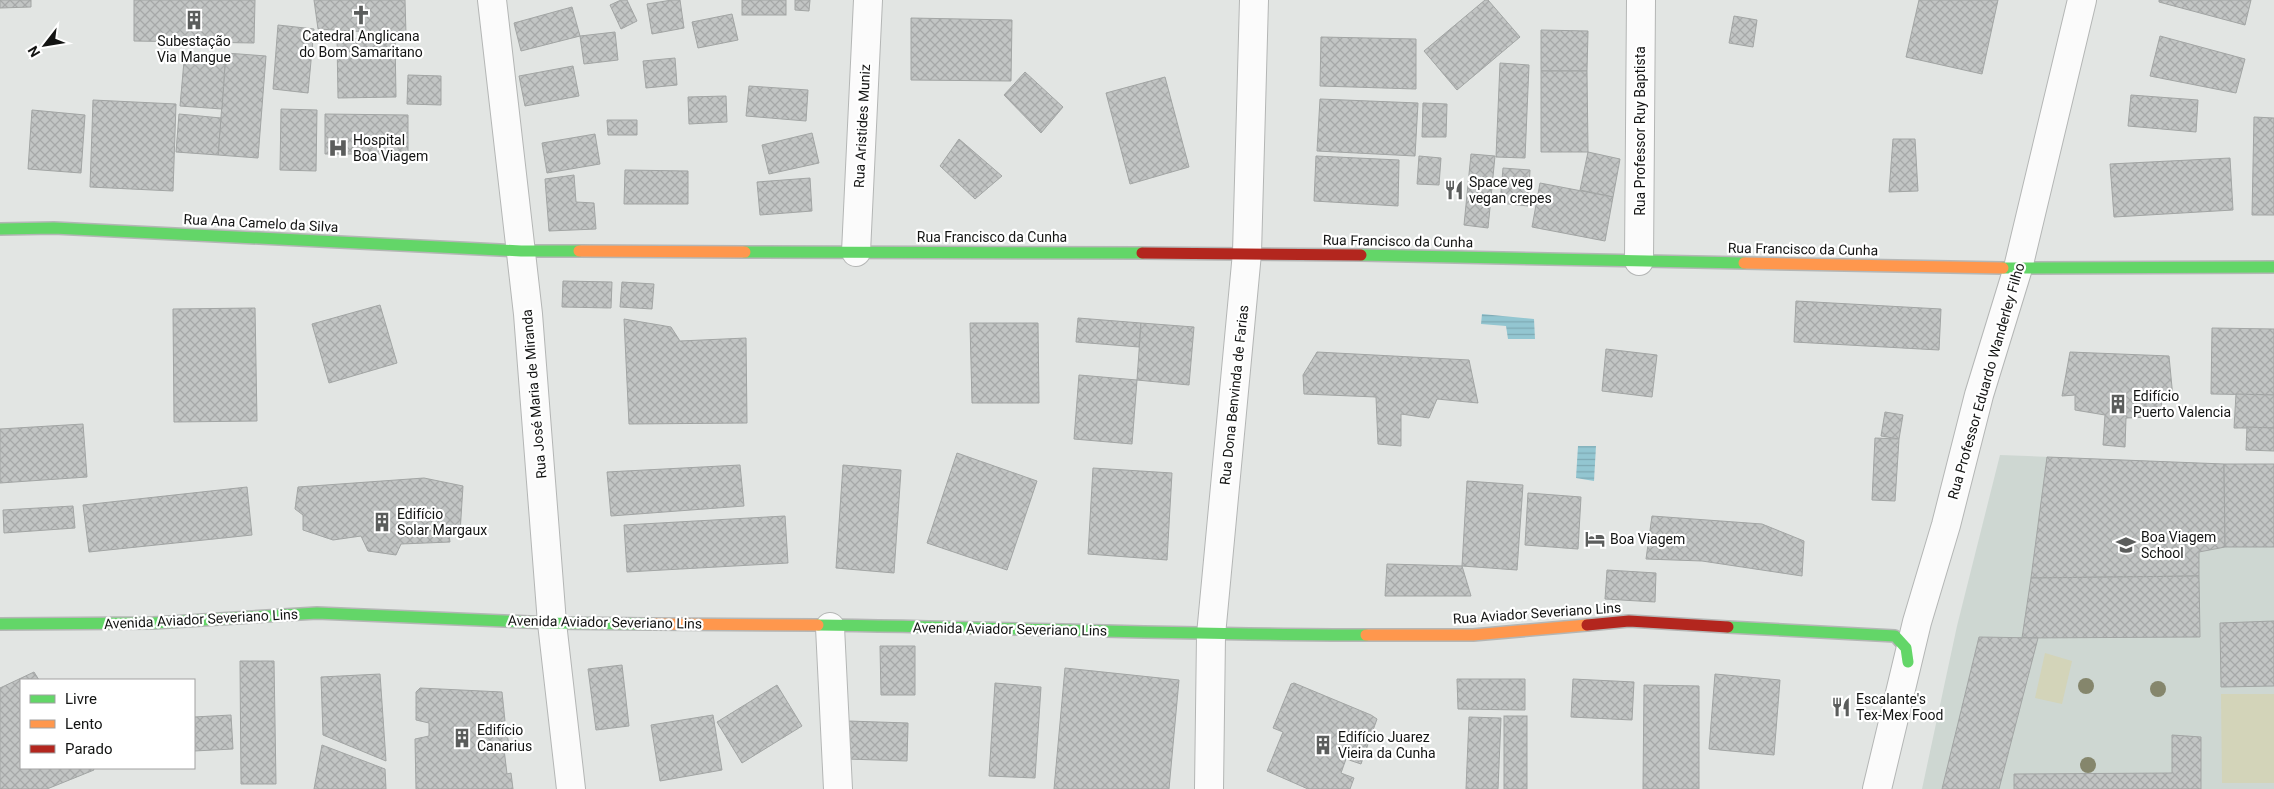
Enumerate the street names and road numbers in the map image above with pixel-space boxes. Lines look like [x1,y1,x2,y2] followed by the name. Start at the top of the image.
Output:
[1632,46,1648,216] street label: Rua Professor Ruy Baptista
[851,64,873,188] street label: Rua Aristides Muniz
[183,211,339,235] street label: Rua Ana Camelo da Silva
[917,229,1067,245] street label: Rua Francisco da Cunha
[1323,232,1473,250] street label: Rua Francisco da Cunha
[1728,240,1878,258] street label: Rua Francisco da Cunha
[1944,261,2028,501] street label: Rua Professor Eduardo Wanderley Filho
[1217,304,1251,486] street label: Rua Dona Benvinda de Farias
[519,309,549,479] street label: Rua José Maria de Miranda
[1452,599,1622,627] street label: Rua Aviador Severiano Lins
[104,606,298,632] street label: Avenida Aviador Severiano Lins
[508,612,702,632] street label: Avenida Aviador Severiano Lins
[913,619,1107,639] street label: Avenida Aviador Severiano Lins

